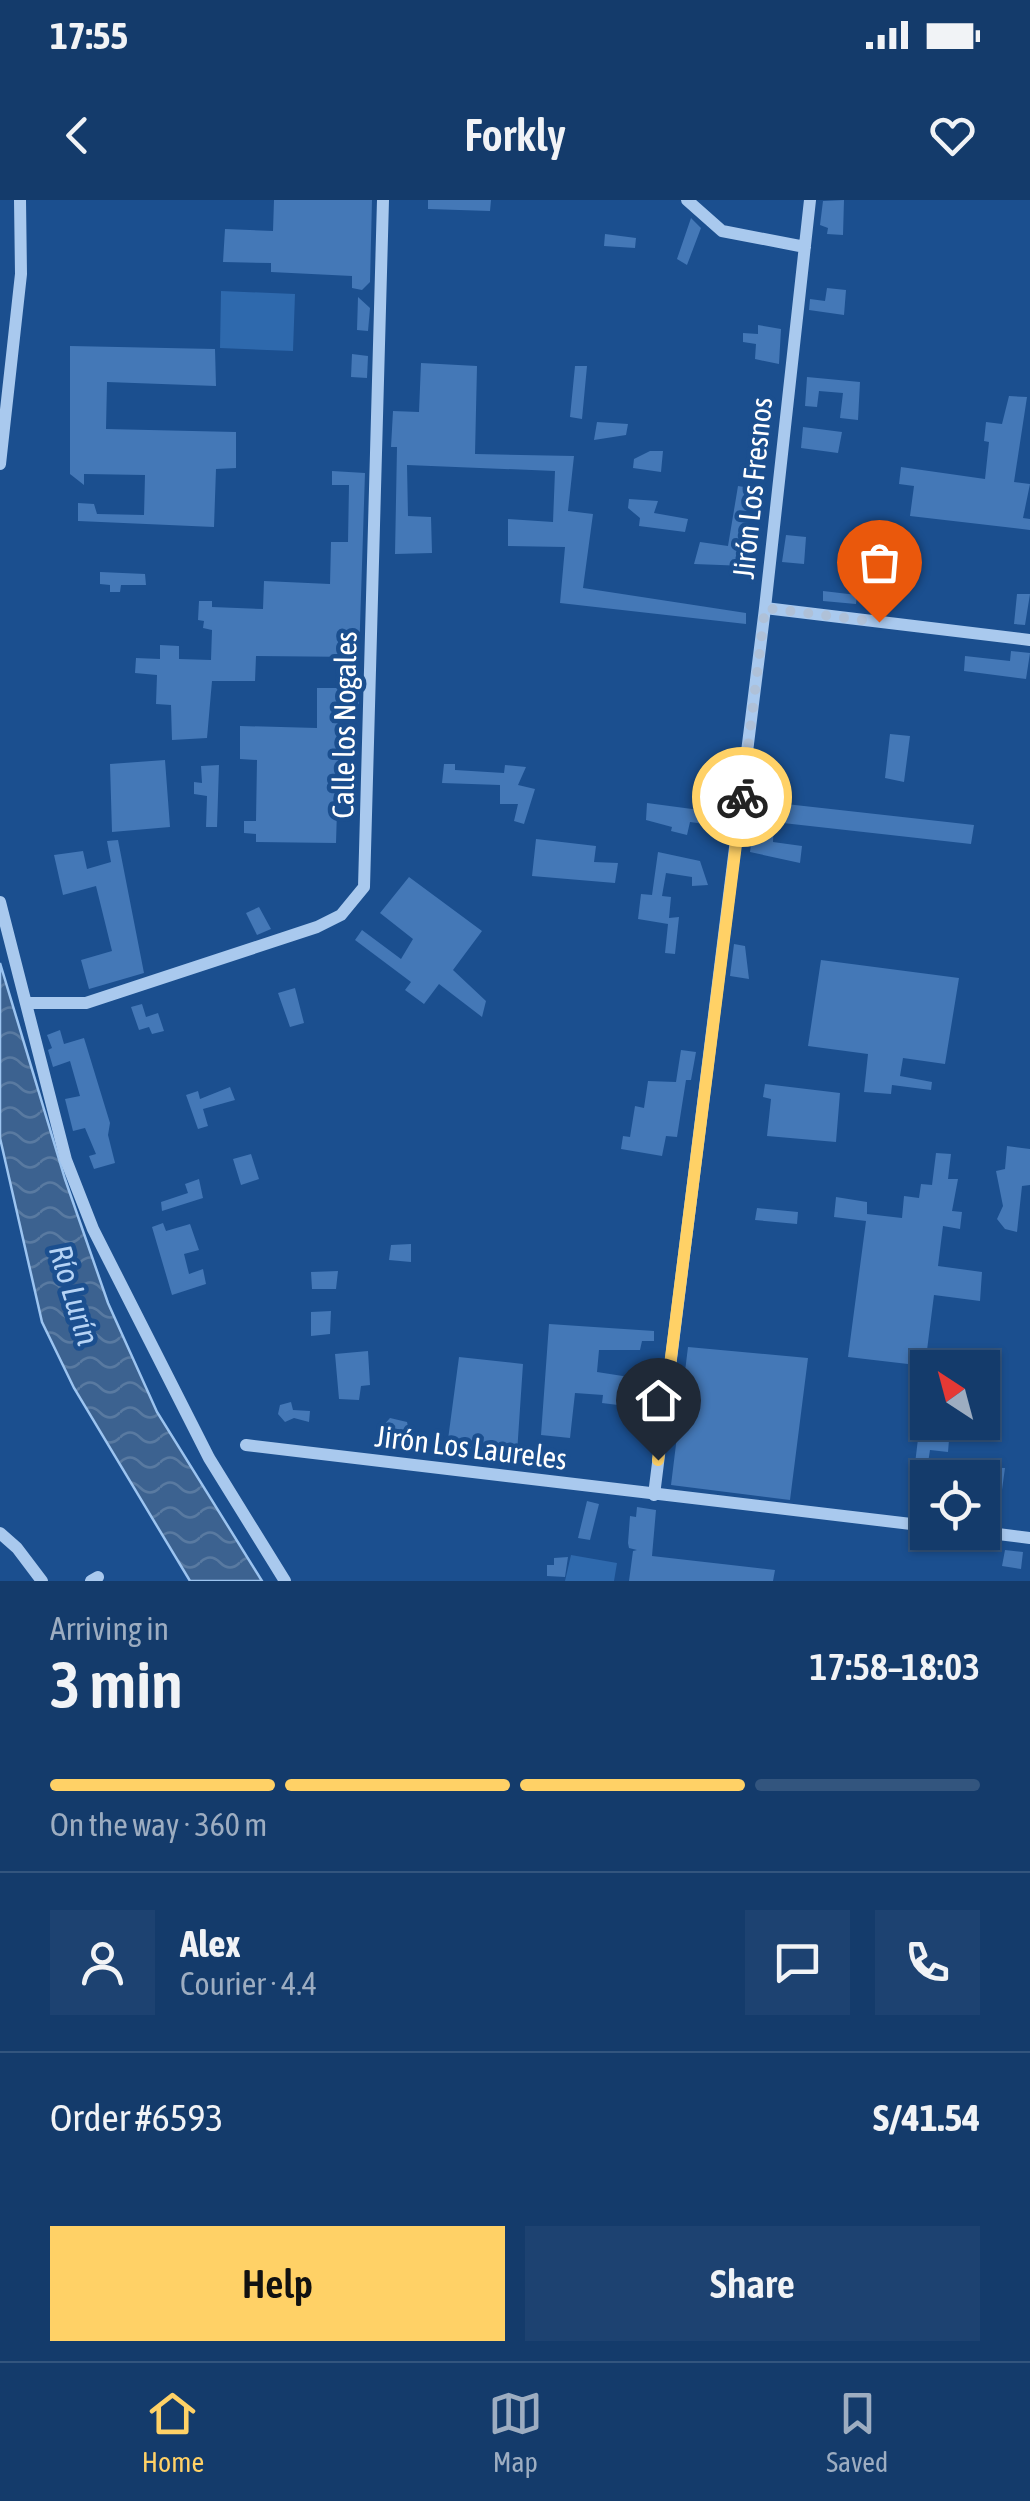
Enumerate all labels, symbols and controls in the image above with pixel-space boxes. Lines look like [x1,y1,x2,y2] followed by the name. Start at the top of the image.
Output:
[50,14,128,57] text: 17:55
[50,108,105,163] icon: back
[925,108,980,163] icon: heart
[464,109,566,161] text: Forkly
[726,395,778,580] street label: Jirón Los Fresnos
[837,520,922,623] pin
[852,535,907,590] icon: bag
[325,631,363,819] street label: Calle los Nogales
[692,747,792,847] courier
[715,770,770,825] icon: bike
[42,1240,107,1349] water label: Río Lurín
[910,1350,1000,1440] north arrow
[910,1350,1000,1550] map controls
[616,1358,701,1461] pin
[631,1373,686,1428] icon: home
[373,1418,569,1476] street label: Jirón Los Laureles
[910,1460,1000,1550] button: locate
[50,1610,169,1647] text: Arriving in
[810,1645,980,1688] text: 17:58–18:03
[50,1647,183,1722] text: 3 min
[50,1806,267,1843] text: On the way · 360 m
[50,1910,155,2015] button: person
[745,1910,850,2015] button: chat
[875,1910,980,2015] button: phone
[180,1922,241,1965] text: Alex
[180,1965,317,2002] text: Courier · 4.4
[50,2096,223,2139] text: Order #6593
[873,2096,980,2139] text: S/41.54
[50,2226,505,2341] button: Help
[525,2226,980,2341] button: Share
[142,2386,204,2478] tab: Home
[488,2386,543,2478] tab: Map
[826,2386,888,2478] tab: Saved

